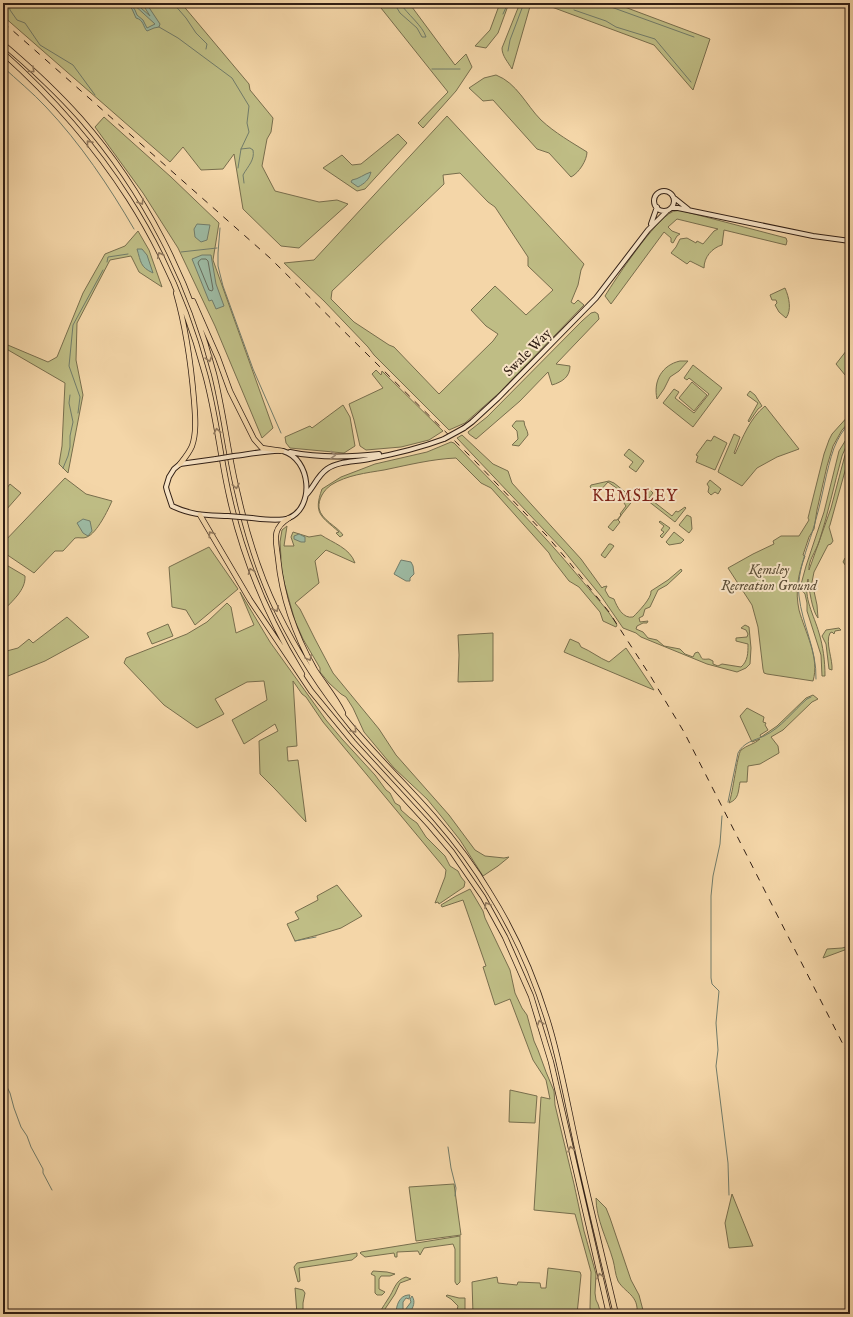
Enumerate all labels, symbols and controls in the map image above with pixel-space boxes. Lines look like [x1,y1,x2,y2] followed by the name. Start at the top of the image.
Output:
[27,65,35,72] one-way arrow
[87,140,94,148] one-way arrow
[137,198,144,205] one-way arrow
[158,252,165,259] one-way arrow
[500,325,556,381] street label: Swale Way
[205,355,213,362] one-way arrow
[213,428,222,435] one-way arrow
[330,451,336,460] one-way arrow
[231,483,240,489] one-way arrow
[592,487,678,507] district label: KEMSLEY
[208,531,216,538] one-way arrow
[721,561,818,595] park label: Kemsley Recreation Ground
[248,568,256,575] one-way arrow
[271,605,279,612] one-way arrow
[304,654,312,661] one-way arrow
[349,725,356,732] one-way arrow
[485,902,492,909] one-way arrow
[536,1020,544,1027] one-way arrow
[568,1146,576,1152] one-way arrow
[597,1273,605,1279] one-way arrow

